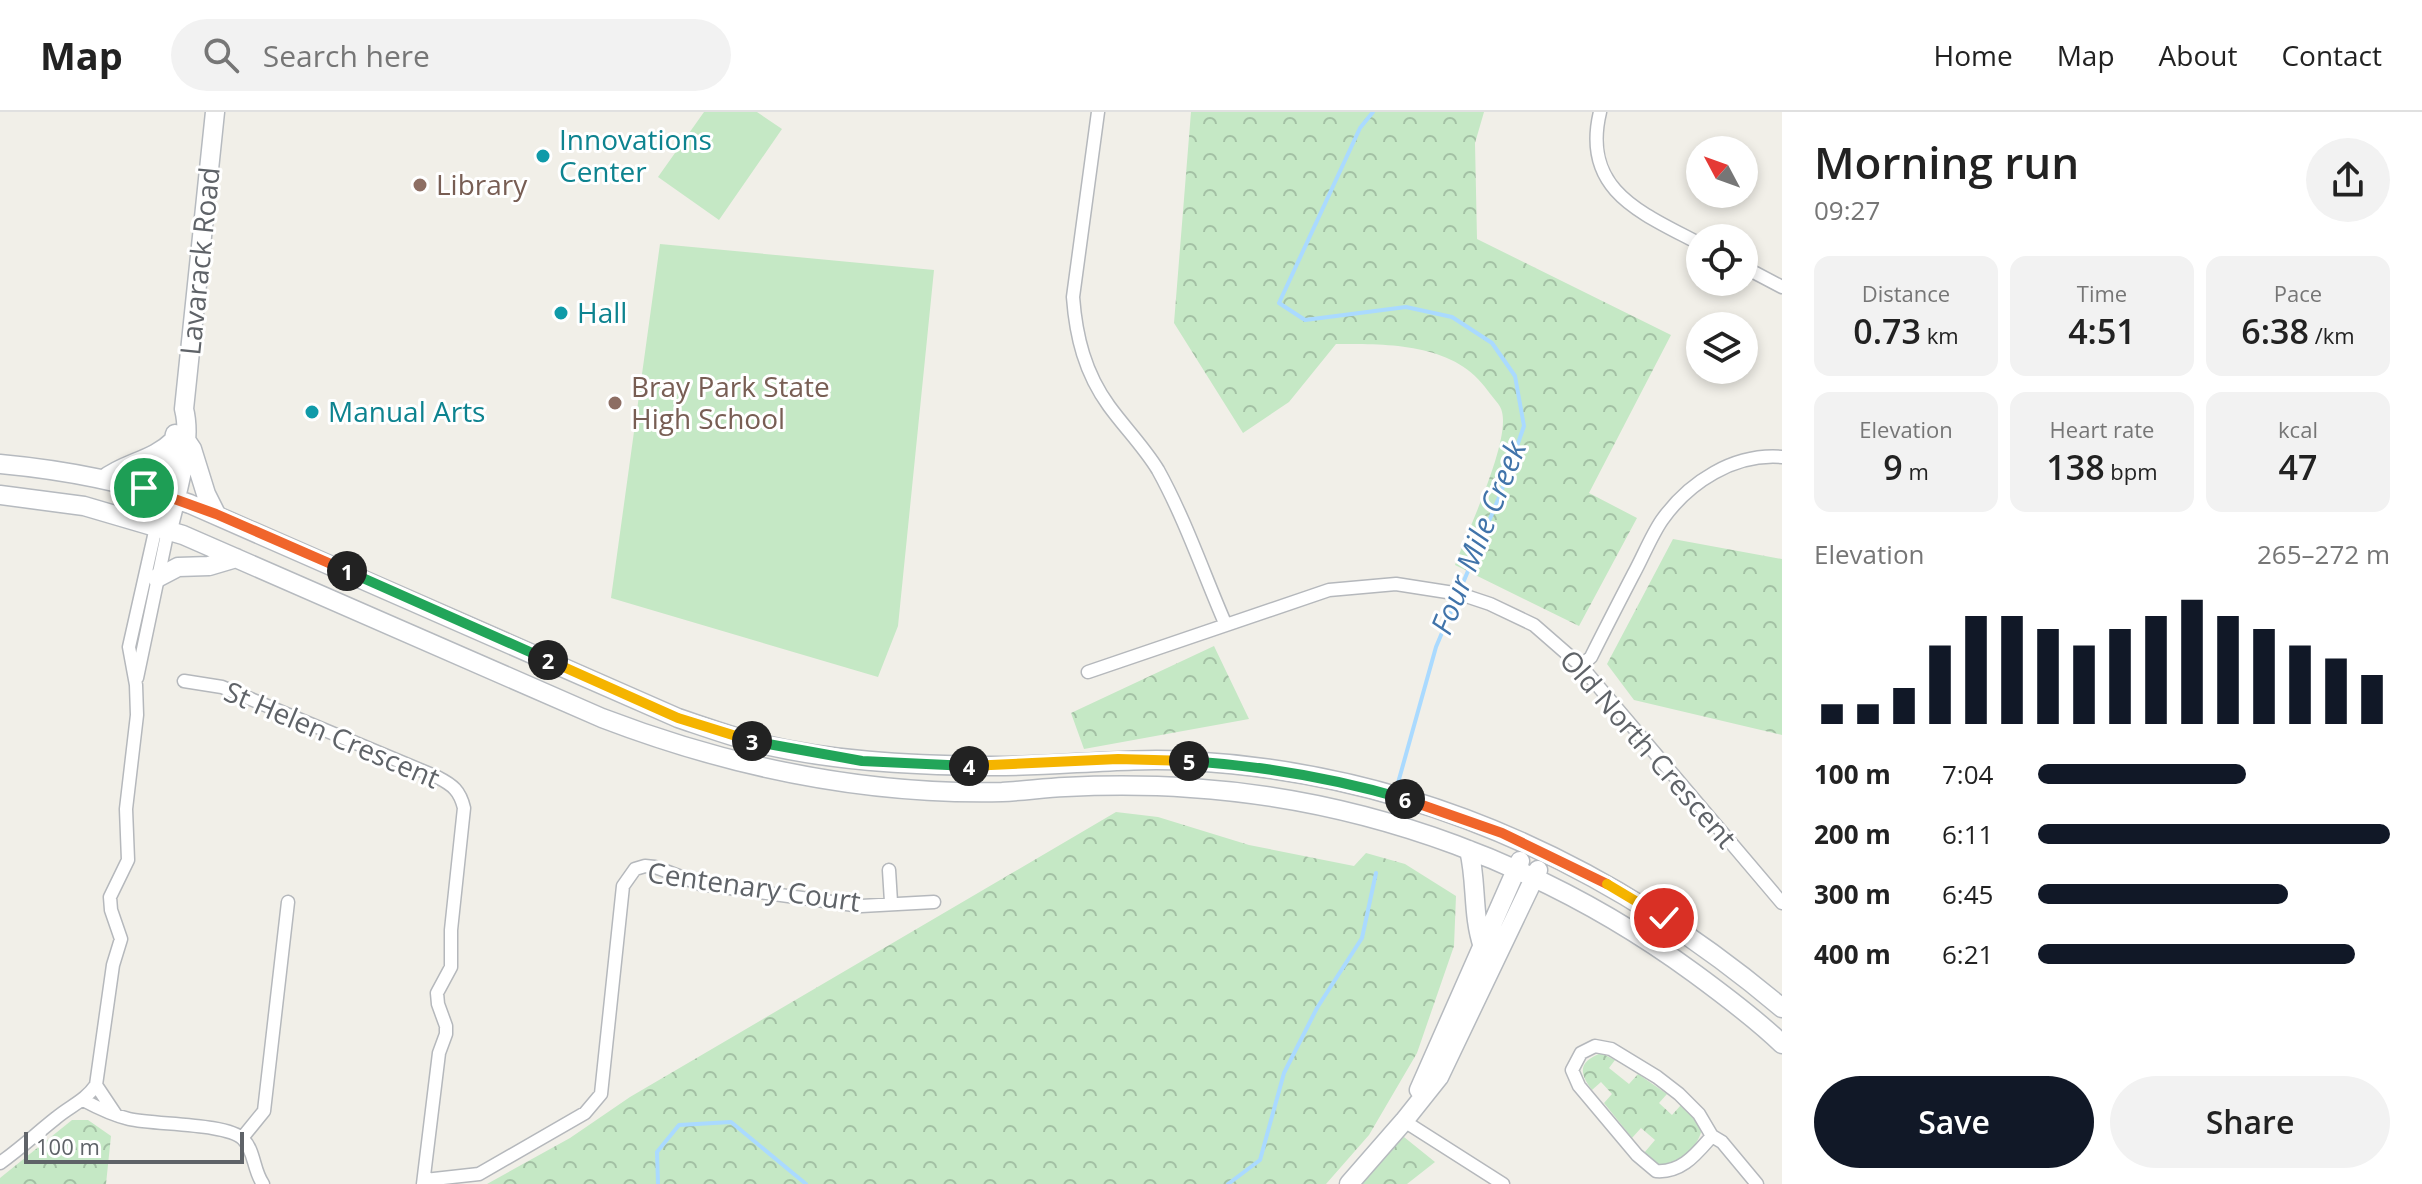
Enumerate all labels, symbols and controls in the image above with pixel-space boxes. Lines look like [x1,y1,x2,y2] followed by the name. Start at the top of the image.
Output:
[171,19,731,91] search box
[40,29,123,81] text: Map
[199,33,243,77] icon: search
[263,35,430,76] text: Search here
[1934,36,2013,74] text: Home
[2057,36,2115,74] text: Map
[2159,36,2237,74] text: About
[2281,36,2382,74] text: Contact
[559,120,712,190] place label: Innovations Center
[1814,132,2079,192] text: Morning run
[1686,136,1758,208] north arrow
[1686,136,1758,384] map controls
[2306,138,2390,222] button: share
[534,147,552,165] marker: Innovations Center
[170,165,228,357] street label: Lavarack Road
[436,165,528,203] place label: Library
[411,176,429,194] marker: Library
[1814,192,1880,228] text: 09:27
[1686,224,1758,296] button: locate
[1862,278,1950,308] text: Distance
[2077,278,2127,308] text: Time
[2274,278,2322,308] text: Pace
[577,293,627,331] place label: Hall
[552,304,570,322] marker: Hall
[1853,308,1921,354] text: 0.73
[2068,308,2136,354] text: 4:51
[2241,308,2309,354] text: 6:38
[1686,312,1758,384] button: layers
[1921,320,1959,350] text: km
[2309,320,2355,350] text: /km
[631,367,830,437] place label: Bray Park State High School
[328,392,485,430] place label: Manual Arts
[606,394,624,412] marker: Bray Park State High School
[303,403,321,421] marker: Manual Arts
[1859,414,1953,444] text: Elevation
[2050,414,2154,444] text: Heart rate
[2278,414,2318,444] text: kcal
[1420,433,1536,640] water label: Four Mile Creek
[1883,444,1903,490] text: 9
[2046,444,2105,490] text: 138
[2279,444,2317,490] text: 47
[110,454,178,522] pin
[1903,456,1929,486] text: m
[2105,456,2158,486] text: bpm
[122,466,166,510] icon: arrive
[1814,536,1924,572] text: Elevation
[2257,536,2390,572] text: 265–272 m
[327,551,367,591] pin: 1
[341,556,353,586] text: 1
[528,640,568,680] pin: 2
[1552,641,1746,856] street label: Old North Crescent
[542,645,554,675] text: 2
[219,672,446,797] street label: St Helen Crescent
[732,721,772,761] pin: 3
[746,726,758,756] text: 3
[1169,741,1209,781] pin: 5
[949,746,989,786] pin: 4
[1183,746,1195,776] text: 5
[963,751,975,781] text: 4
[1814,756,1891,792] text: 100 m
[1942,756,1993,792] text: 7:04
[1385,779,1425,819] pin: 6
[1399,784,1411,814] text: 6
[1814,816,1891,852] text: 200 m
[1942,816,1993,852] text: 6:11
[645,852,863,920] street label: Centenary Court
[1814,876,1891,912] text: 300 m
[1942,876,1993,912] text: 6:45
[1630,884,1698,952] pin
[1642,896,1686,940] icon: check
[1814,936,1891,972] text: 400 m
[1942,936,1993,972] text: 6:21
[1814,1076,2094,1168] button: Save
[2110,1076,2390,1168] button: Share
[24,1128,244,1164] scale bar
[36,1131,100,1161] text: 100 m

